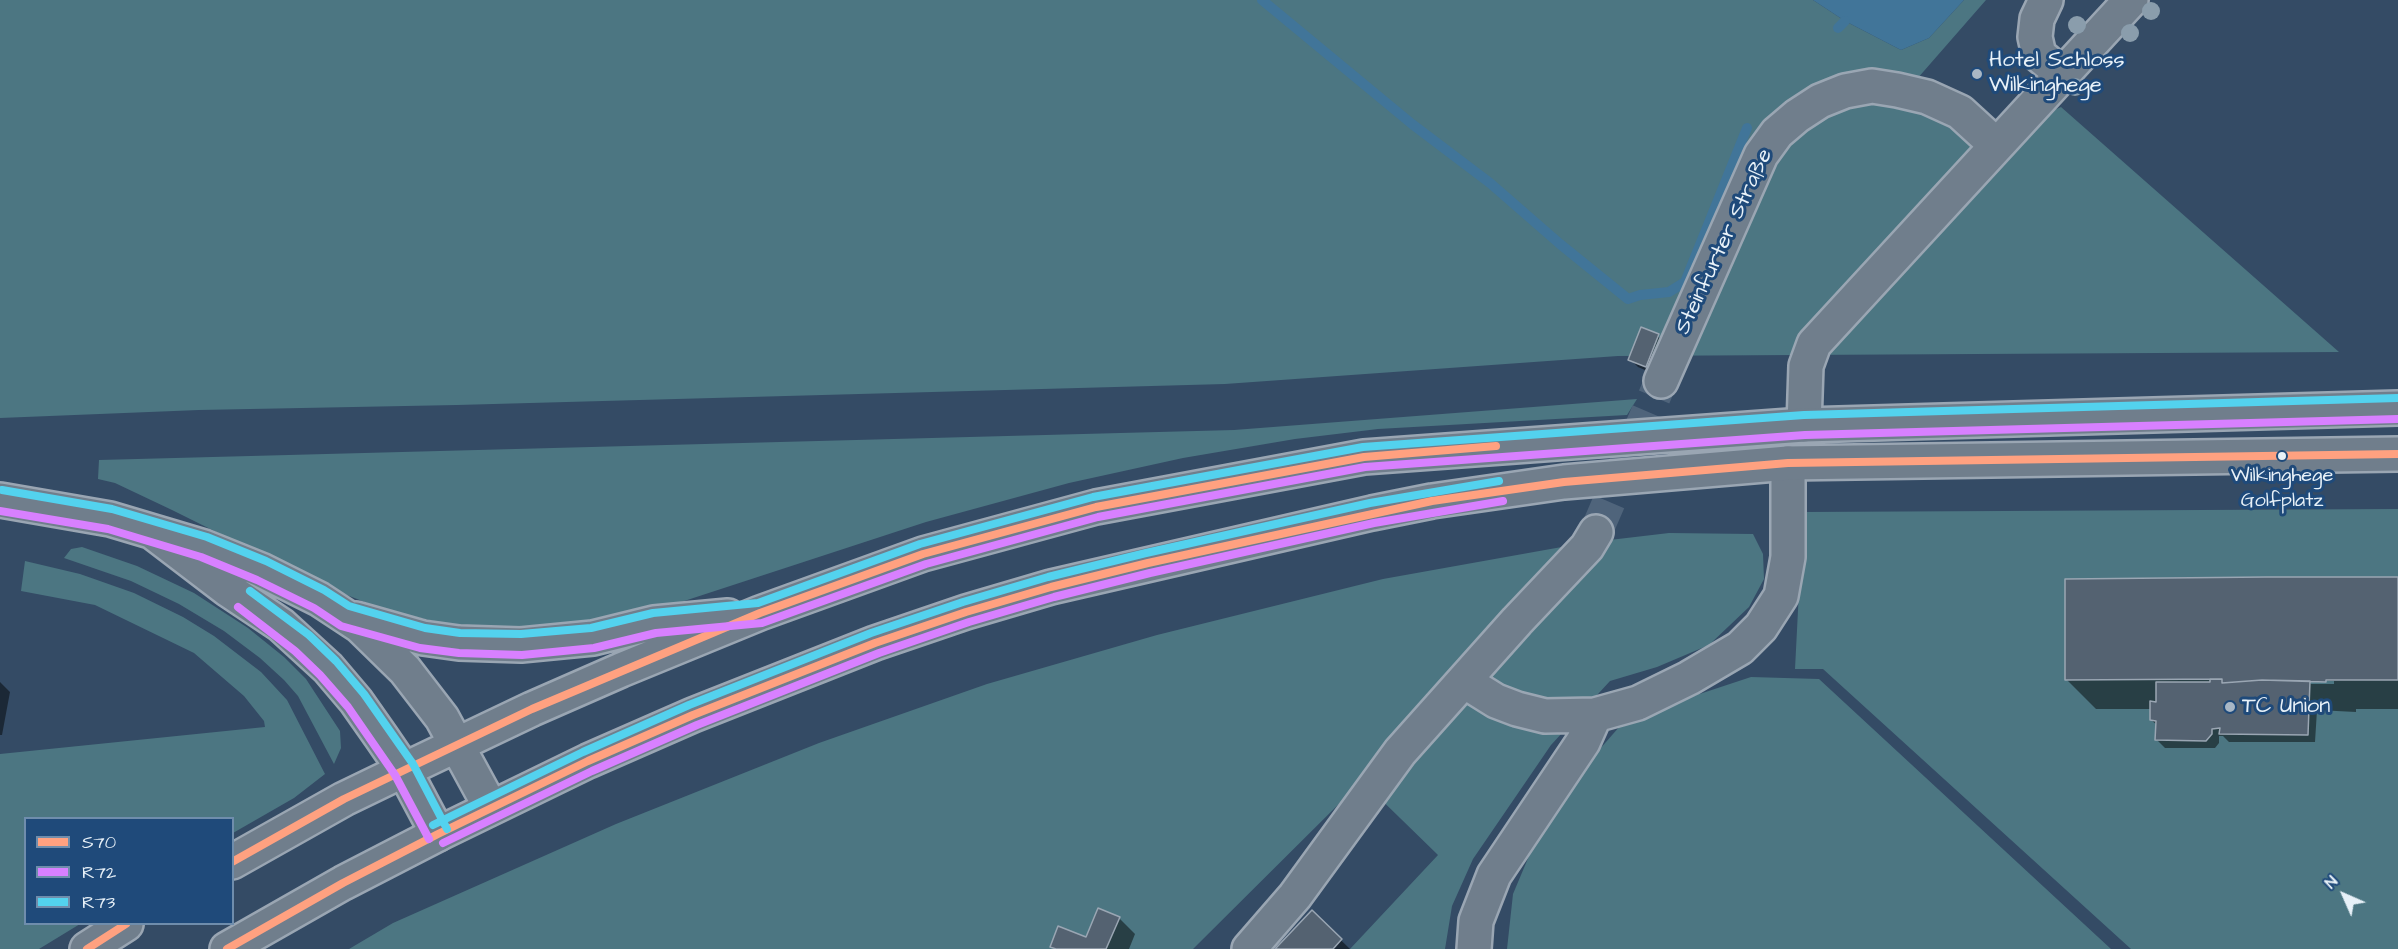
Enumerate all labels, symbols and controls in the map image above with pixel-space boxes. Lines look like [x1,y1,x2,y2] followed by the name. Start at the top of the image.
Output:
[1989,48,2125,100] place label: Hotel Schloss Wilkinghege
[1970,67,1984,81] marker: Hotel Schloss Wilkinghege
[1671,145,1779,339] street label: Steinfurter Straße
[2276,450,2288,462] marker: Wilkinghege Golfplatz
[2231,465,2333,512] place label: Wilkinghege Golfplatz
[2242,694,2330,720] place label: TC Union
[2223,700,2237,714] marker: TC Union
[24,817,234,925] legend
[82,830,116,855] text: S70
[82,860,116,885] text: R72
[2314,865,2374,925] north arrow
[2320,871,2343,894] text: N
[82,890,115,915] text: R73

